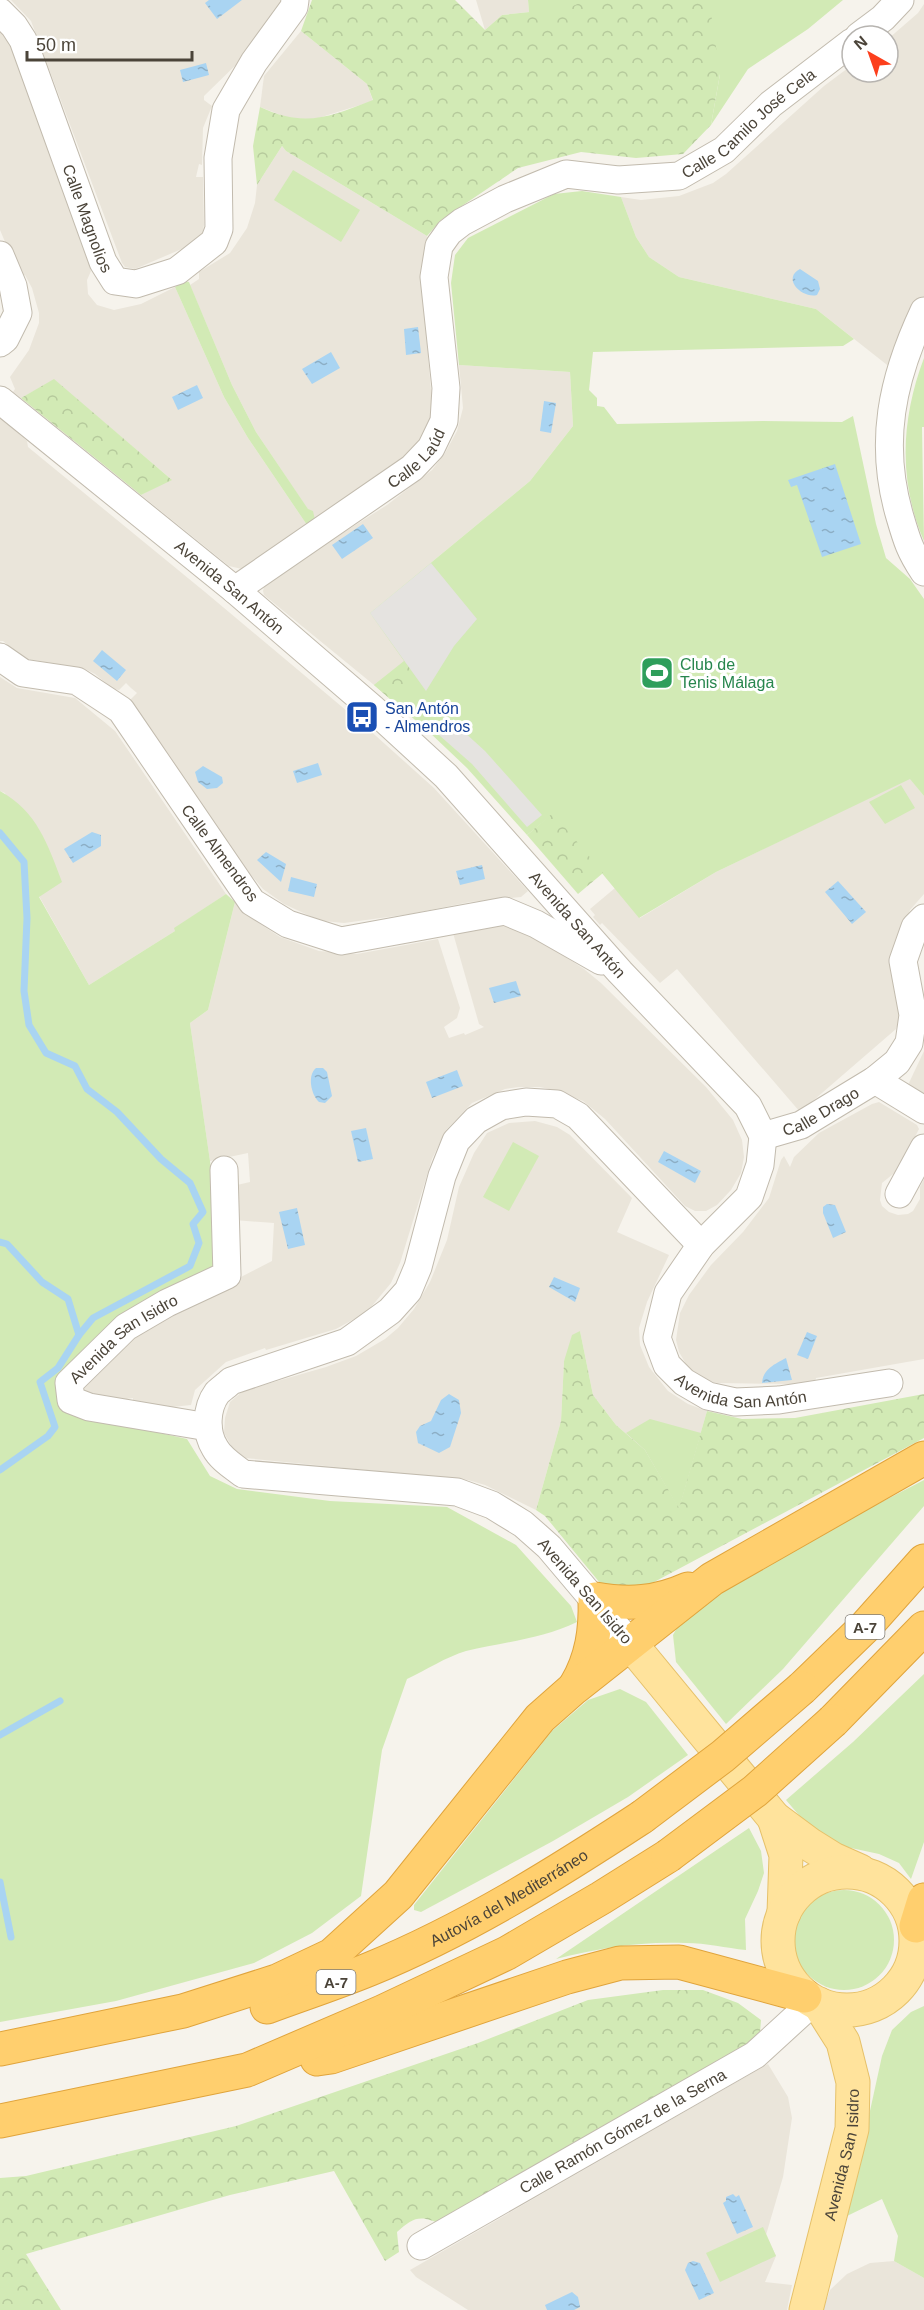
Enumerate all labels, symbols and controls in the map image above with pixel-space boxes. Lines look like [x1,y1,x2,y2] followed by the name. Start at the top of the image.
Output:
[27,24,192,62] scale bar
[840,24,900,84] north arrow
[851,33,871,53] text: N
[36,35,76,55] text: 50 m
[679,65,818,181] street label: Calle Camilo José Cela
[60,162,116,275] street label: Calle Magnolios
[384,426,448,491] street label: Calle Laúd
[172,537,287,637] street label: Avenida San Antón
[639,655,675,691] sports icon: Club de Tenis Málaga
[680,656,774,691] place label: Club de Tenis Málaga
[344,699,380,735] bus stop icon: San Antón - Almendros
[385,700,470,735] place label: San Antón - Almendros
[178,801,262,905] street label: Calle Almendros
[526,868,629,981] street label: Avenida San Antón
[781,1084,862,1138] street label: Calle Drago
[66,1291,180,1386] street label: Avenida San Isidro
[672,1370,808,1411] street label: Avenida San Antón
[535,1535,635,1647] street label: Avenida San Isidro
[846,1615,884,1639] road number: A-7
[427,1846,591,1949] street label: Autovía del Mediterráneo
[316,1970,356,1994] road number: A-7
[516,2065,729,2197] street label: Calle Ramón Gómez de la Serna
[821,2088,861,2222] street label: Avenida San Isidro

